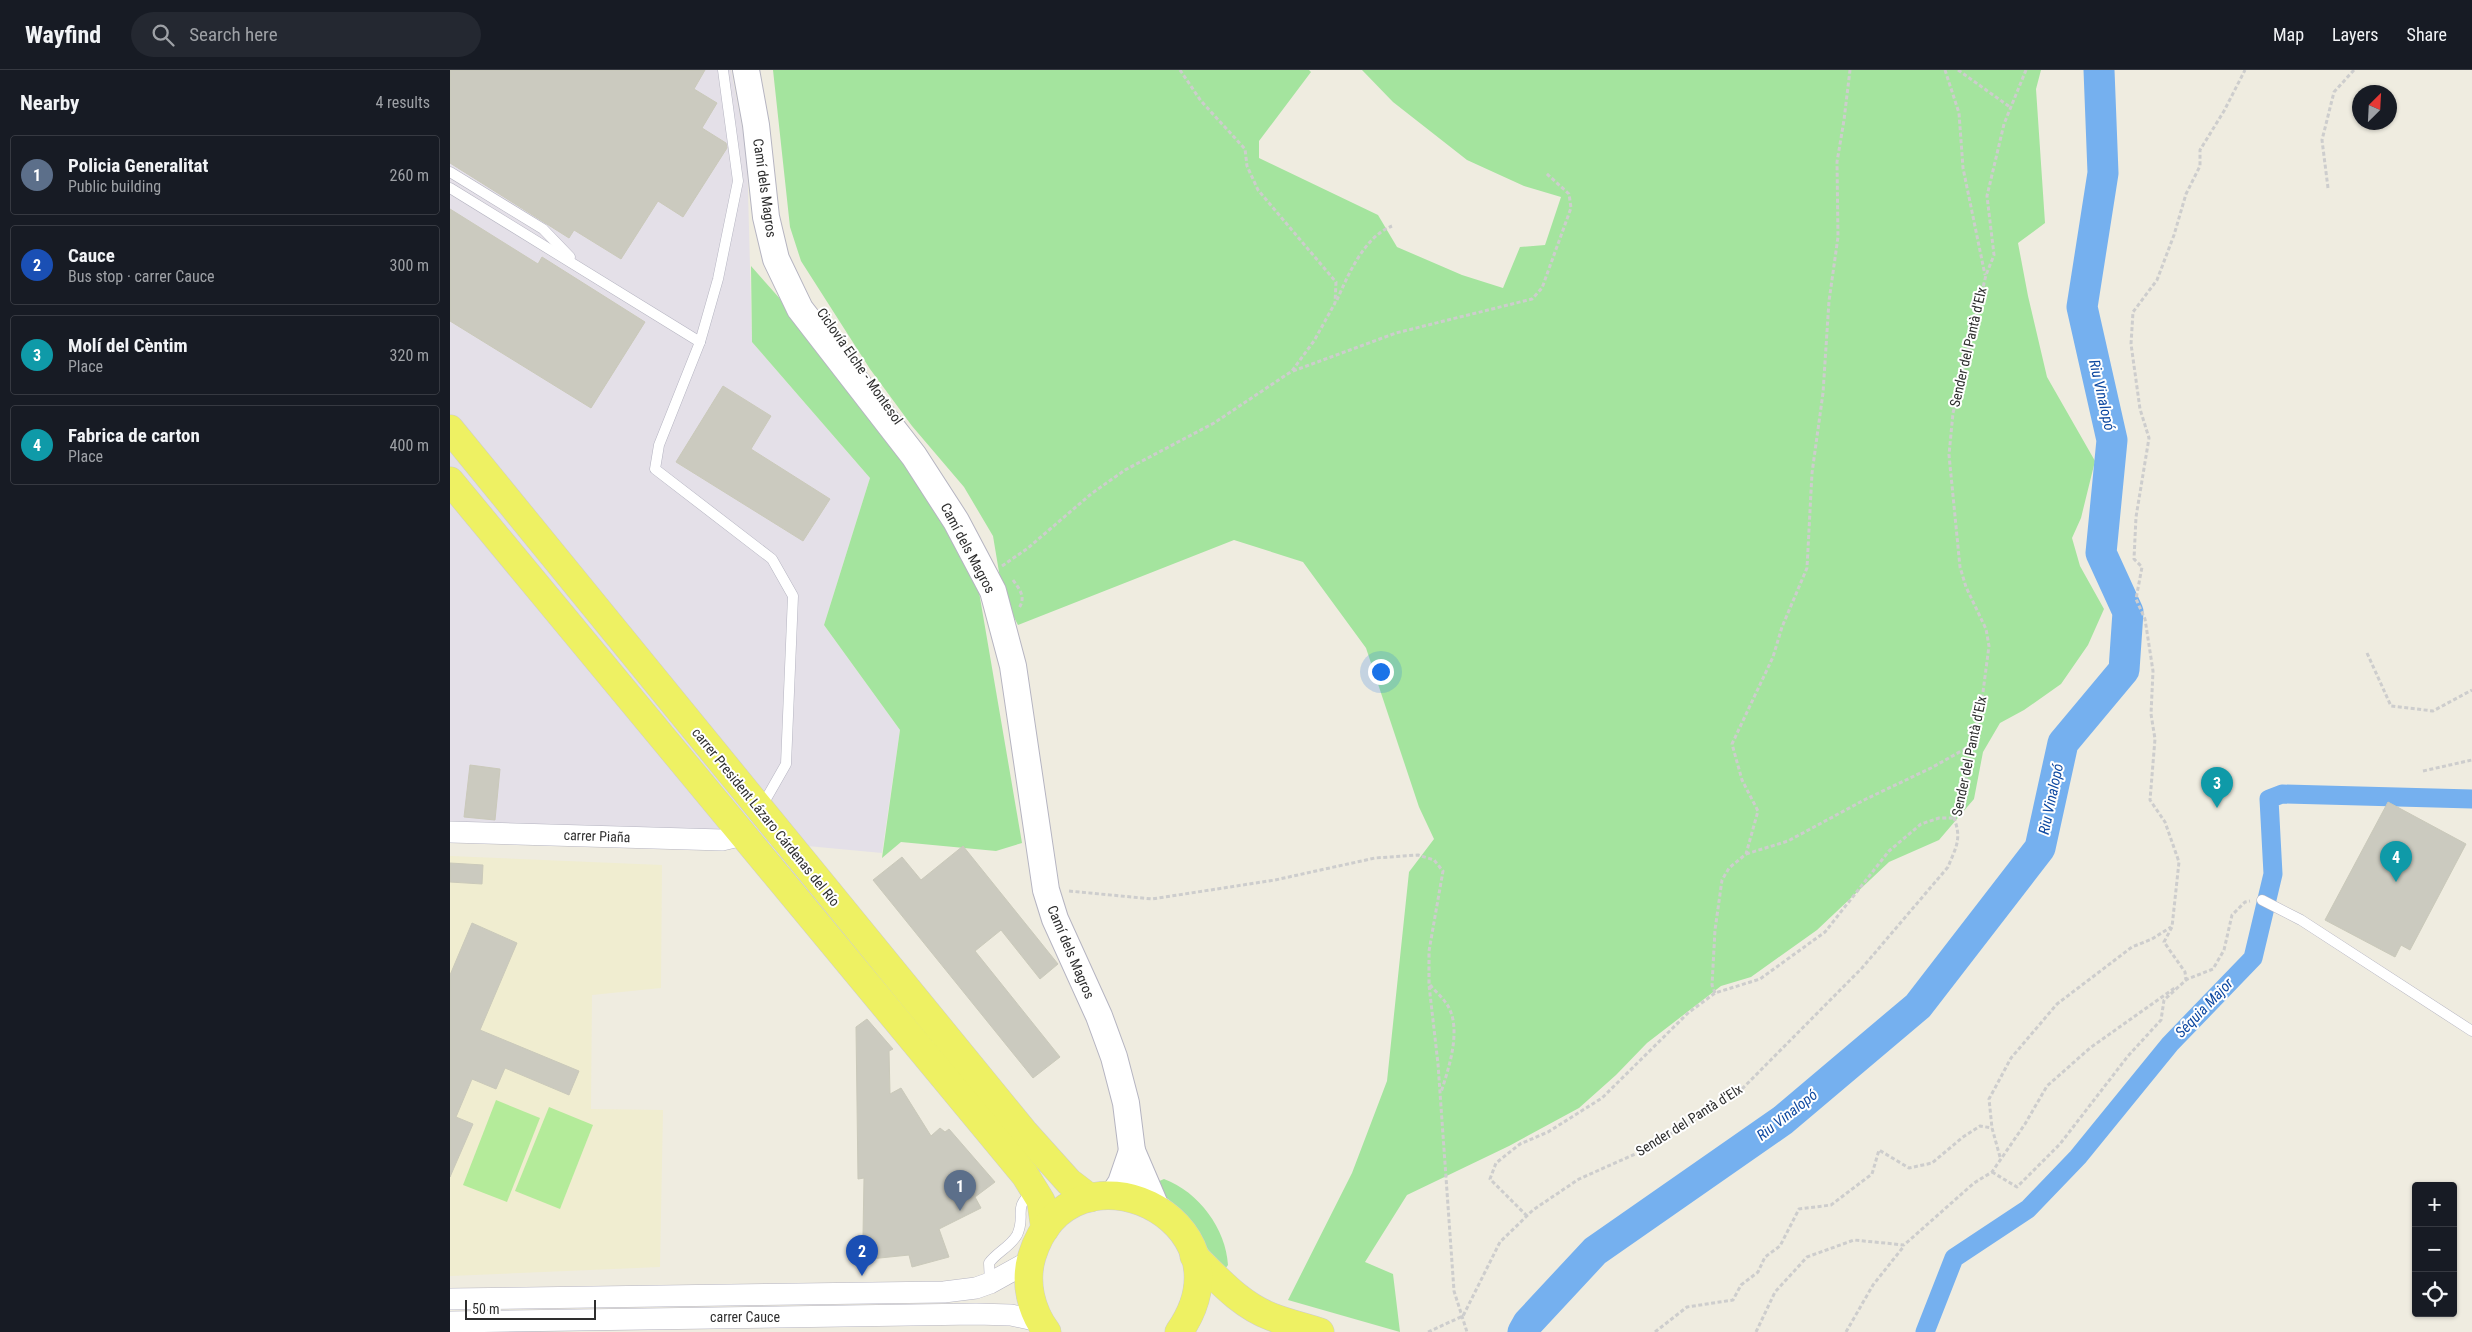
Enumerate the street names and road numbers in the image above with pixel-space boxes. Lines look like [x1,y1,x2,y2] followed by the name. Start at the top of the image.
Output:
[750,137,780,239] street label: Camí dels Magros
[1946,286,1990,408] street label: Sender del Pantà d'Elx
[814,305,906,427] street label: Ciclovía Elche - Montesol
[938,500,998,596] street label: Camí dels Magros
[1948,694,1990,818] street label: Sender del Pantà d'Elx
[689,725,843,909] street label: carrer President Lázaro Cárdenas del Río
[563,827,631,845] street label: carrer Piaña
[1044,903,1098,1001] street label: Camí dels Magros
[1633,1081,1745,1159] street label: Sender del Pantà d'Elx
[710,1309,780,1325] street label: carrer Cauce

